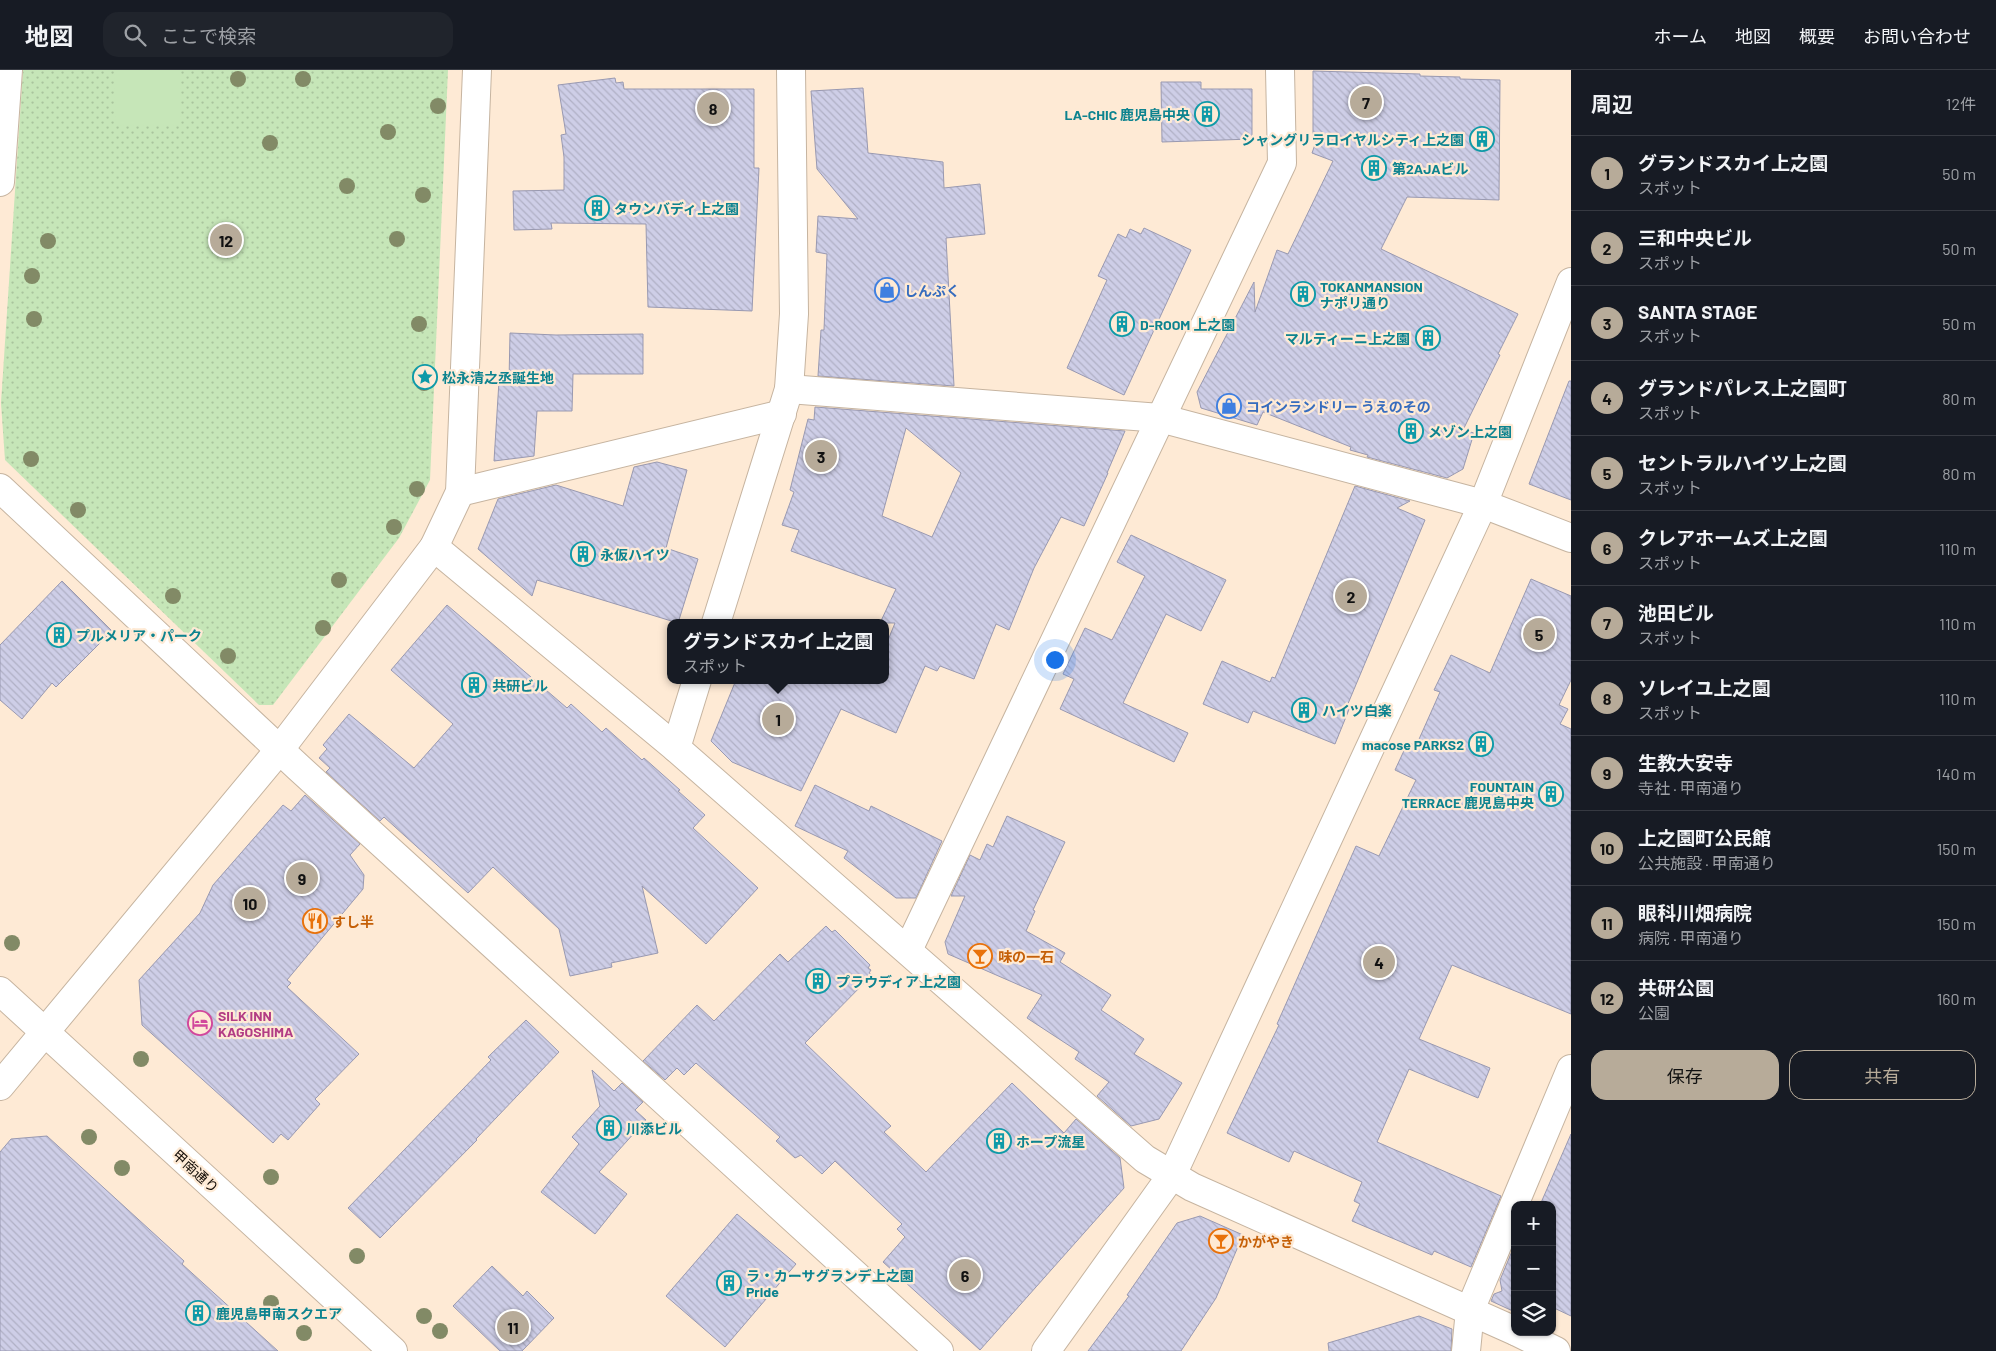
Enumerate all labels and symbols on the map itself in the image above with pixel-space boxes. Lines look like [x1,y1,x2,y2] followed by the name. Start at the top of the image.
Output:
[1350,83,1382,121] pin: 7
[697,89,729,127] pin: 8
[1194,101,1220,127] building icon: LA-CHIC 鹿児島中央
[1065,106,1190,123] place label: LA-CHIC 鹿児島中央
[1469,126,1495,152] building icon: シャングリラロイヤルシティ上之園
[1241,131,1464,148] place label: シャングリラロイヤルシティ上之園
[1361,155,1387,181] building icon: 第2AJAビル
[1392,160,1469,177] place label: 第2AJAビル
[584,195,610,221] building icon: タウンバディ上之園
[614,200,739,217] place label: タウンバディ上之園
[210,221,242,259] pin: 12
[874,277,900,303] shop icon: しんぷく
[1320,278,1423,311] place label: TOKANMANSION ナポリ通り
[1290,281,1316,307] building icon: TOKANMANSION ナポリ通り
[904,282,960,299] place label: しんぷく
[1109,311,1135,337] building icon: D-ROOM 上之園
[1140,316,1235,333] place label: D-ROOM 上之園
[1415,325,1441,351] building icon: マルティーニ上之園
[1285,330,1410,347] place label: マルティーニ上之園
[412,364,438,390] place icon: 松永清之丞誕生地
[442,369,554,386] place label: 松永清之丞誕生地
[1216,393,1242,419] shop icon: コインランドリー うえのその
[1246,398,1431,415] place label: コインランドリー うえのその
[1398,418,1424,444] building icon: メゾン上之園
[1428,423,1512,440] place label: メゾン上之園
[805,437,837,475] pin: 3
[570,541,596,567] building icon: 永仮ハイツ
[600,546,670,563] place label: 永仮ハイツ
[1335,577,1367,615] pin: 2
[1523,615,1555,653] pin: 5
[46,622,72,648] building icon: プルメリア・パーク
[76,627,202,644] place label: プルメリア・パーク
[1042,647,1068,673] your location
[461,672,487,698] building icon: 共研ビル
[492,677,548,694] place label: 共研ビル
[1291,697,1317,723] building icon: ハイツ白楽
[762,700,794,738] pin: 1
[1322,702,1392,719] place label: ハイツ白楽
[1468,731,1494,757] building icon: macose PARKS2
[1362,736,1464,753] place label: macose PARKS2
[1402,778,1534,811] place label: FOUNTAIN TERRACE 鹿児島中央
[1538,781,1564,807] building icon: FOUNTAIN TERRACE 鹿児島中央
[286,859,318,897] pin: 9
[234,884,266,922] pin: 10
[302,908,328,934] restaurant icon: すし半
[332,913,374,930] place label: すし半
[967,943,993,969] bar icon: 味の一石
[1363,943,1395,981] pin: 4
[998,948,1054,965] place label: 味の一石
[805,968,831,994] building icon: プラウディア上之園
[836,973,961,990] place label: プラウディア上之園
[218,1007,294,1040] place label: SILK INN KAGOSHIMA
[187,1010,213,1036] hotel icon: SILK INN KAGOSHIMA
[596,1115,622,1141] building icon: 川添ビル
[626,1120,682,1137] place label: 川添ビル
[986,1128,1012,1154] building icon: ホープ流星
[1016,1133,1085,1150] place label: ホープ流星
[170,1146,222,1196] street label: 甲南通り
[1208,1228,1234,1254] bar icon: かがやき
[1238,1233,1294,1250] place label: かがやき
[949,1256,981,1294] pin: 6
[746,1267,914,1300] place label: ラ・カーサグランデ上之園 Pride
[716,1270,742,1296] building icon: ラ・カーサグランデ上之園 Pride
[185,1300,211,1326] building icon: 鹿児島甲南スクエア
[216,1305,342,1322] place label: 鹿児島甲南スクエア
[497,1308,529,1346] pin: 11

